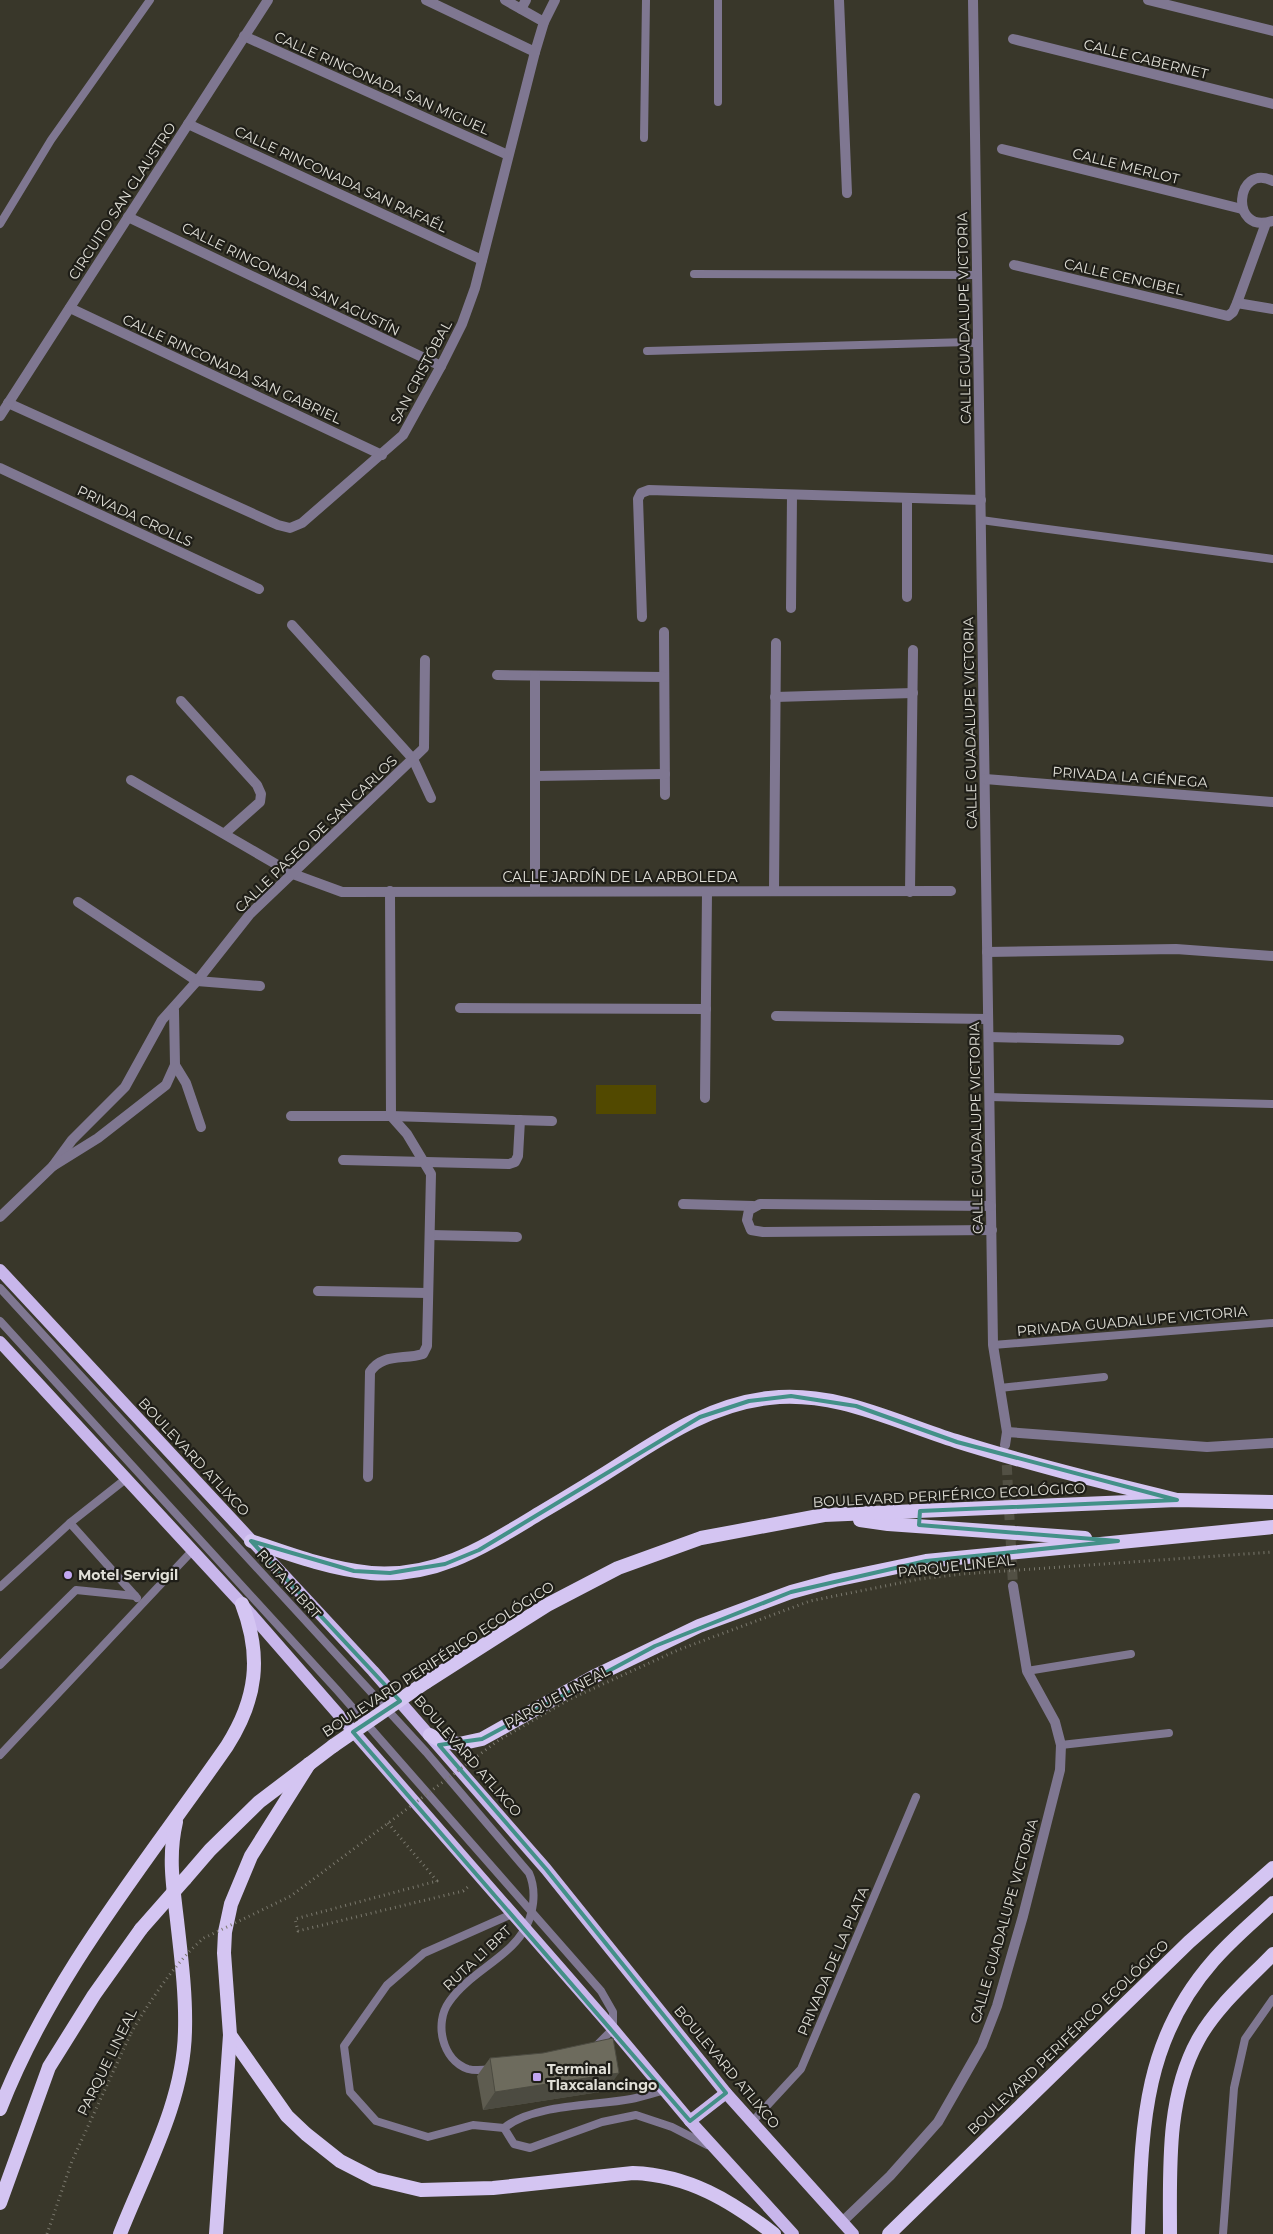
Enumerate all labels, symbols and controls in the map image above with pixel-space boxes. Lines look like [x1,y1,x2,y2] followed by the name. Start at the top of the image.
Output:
[272,27,493,139] street label: CALLE RINCONADA SAN MIGUEL
[1082,35,1210,83] street label: CALLE CABERNET
[64,119,180,283] street label: CIRCUITO SAN CLAUSTRO
[232,122,451,237] street label: CALLE RINCONADA SAN RAFAÉL
[1071,144,1181,188] street label: CALLE MERLOT
[953,211,975,424] street label: CALLE GUADALUPE VICTORIA
[179,218,403,340] street label: CALLE RINCONADA SAN AGUSTÍN
[1062,254,1186,300] street label: CALLE CENCIBEL
[120,310,345,428] street label: CALLE RINCONADA SAN GABRIEL
[386,316,456,427] street label: SAN CRISTÓBAL
[74,481,196,551] street label: PRIVADA CROLLS
[959,616,981,829] street label: CALLE GUADALUPE VICTORIA
[231,752,401,916] street label: CALLE PASEO DE SAN CARLOS
[1052,763,1209,791] street label: PRIVADA LA CIÉNEGA
[502,868,739,886] street label: CALLE JARDÍN DE LA ARBOLEDA
[965,1021,987,1234] street label: CALLE GUADALUPE VICTORIA
[1016,1302,1249,1340] street label: PRIVADA GUADALUPE VICTORIA
[134,1394,254,1520] street label: BOULEVARD ATLIXCO
[812,1479,1086,1511] street label: BOULEVARD PERIFÉRICO ECOLÓGICO
[253,1546,325,1622] street label: RUTA L1 BRT
[897,1551,1016,1581] street label: PARQUE LINEAL
[78,1566,178,1584] place label: Motel Servigil
[62,1569,74,1581] marker: Motel Servigil
[319,1577,558,1741] street label: BOULEVARD PERIFÉRICO ECOLÓGICO
[501,1661,614,1732] street label: PARQUE LINEAL
[410,1691,526,1821] street label: BOULEVARD ATLIXCO
[966,1816,1042,2025] street label: CALLE GUADALUPE VICTORIA
[793,1883,873,2038] street label: PRIVADA DE LA PLATA
[439,1922,515,1994] street label: RUTA L1 BRT
[964,1935,1173,2138] street label: BOULEVARD PERIFÉRICO ECOLÓGICO
[670,2002,784,2132] street label: BOULEVARD ATLIXCO
[73,2005,141,2119] street label: PARQUE LINEAL
[547,2060,657,2094] place label: Terminal Tlaxcalancingo
[531,2071,543,2083] marker: Terminal Tlaxcalancingo

